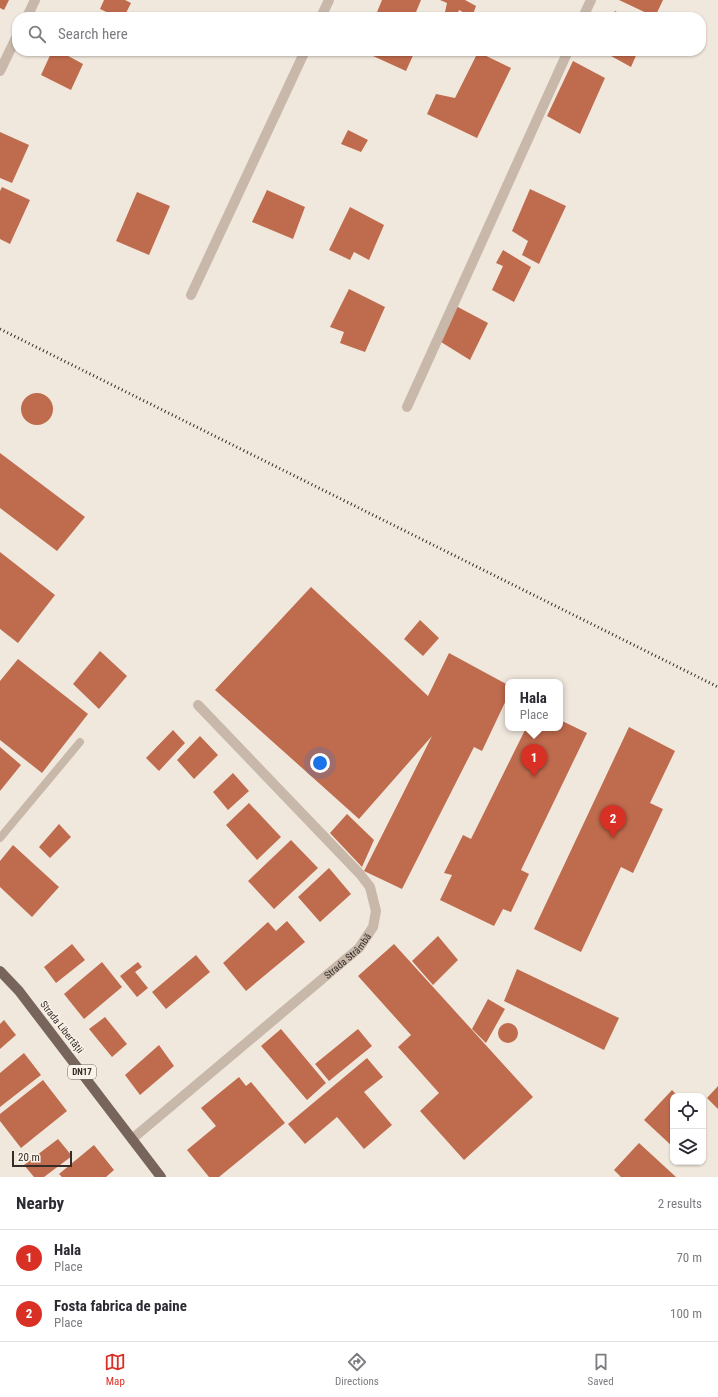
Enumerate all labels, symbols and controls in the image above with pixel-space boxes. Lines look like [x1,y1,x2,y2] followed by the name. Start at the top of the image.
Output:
[12,12,706,56] search box
[26,23,48,45] icon: search
[58,25,128,43] text: Search here
[505,679,563,731] popup
[520,689,547,707] text: Hala
[520,707,548,722] text: Place
[521,744,547,777] pin: 1
[310,753,330,773] your location
[600,805,626,838] pin: 2
[322,931,373,981] street label: Strada Strâmbă
[37,999,86,1056] street label: Strada Libertății
[68,1065,96,1079] road number: DN17
[670,1093,706,1165] map controls
[670,1093,706,1129] button: locate
[670,1129,706,1165] button: layers
[12,1149,72,1168] scale bar
[18,1151,40,1164] text: 20 m
[16,1193,64,1213] text: Nearby
[658,1196,702,1211] text: 2 results
[54,1241,81,1259] text: Hala
[26,1250,32,1265] text: 1
[676,1250,702,1265] text: 70 m
[54,1259,83,1274] text: Place
[54,1297,187,1315] text: Fosta fabrica de paine
[26,1306,32,1321] text: 2
[670,1306,702,1321] text: 100 m
[54,1315,83,1330] text: Place
[104,1351,126,1388] tab: Map
[335,1351,379,1388] tab: Directions
[588,1351,614,1388] tab: Saved

